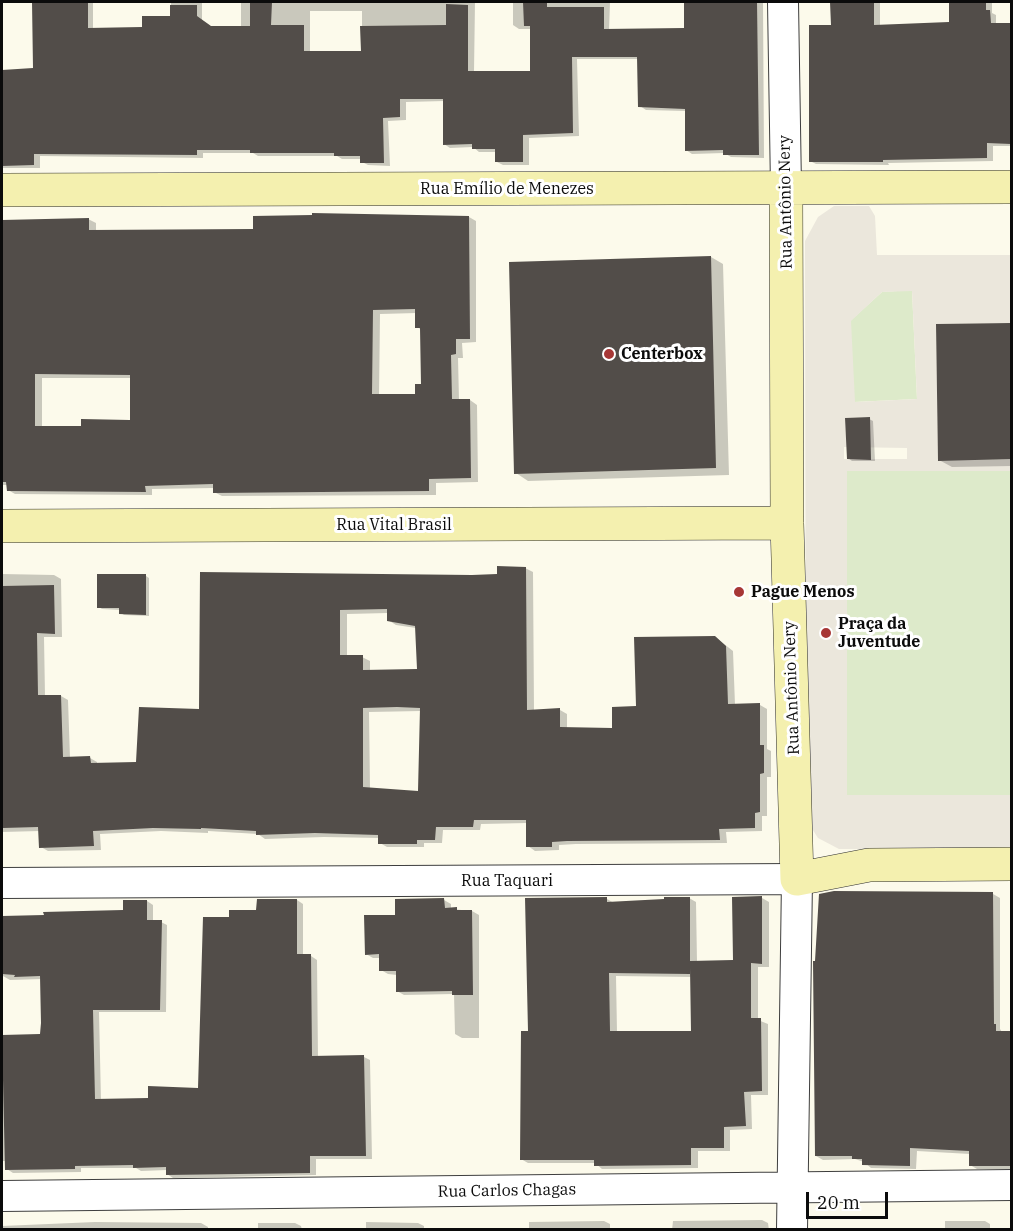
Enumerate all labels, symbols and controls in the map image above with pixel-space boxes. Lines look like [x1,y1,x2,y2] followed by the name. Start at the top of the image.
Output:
[775,135,797,269] street label: Rua Antônio Nery
[420,179,594,199] street label: Rua Emílio de Menezes
[621,344,703,364] place label: Centerbox
[602,347,616,361] marker: Centerbox
[336,515,452,535] street label: Rua Vital Brasil
[751,582,855,602] place label: Pague Menos
[732,585,746,599] marker: Pague Menos
[838,614,920,652] place label: Praça da Juventude
[780,621,804,755] street label: Rua Antônio Nery
[819,626,833,640] marker: Praça da Juventude
[461,871,553,891] street label: Rua Taquari
[438,1180,576,1202] street label: Rua Carlos Chagas
[809,1180,892,1218] scale bar
[817,1191,860,1214] text: 20 m

